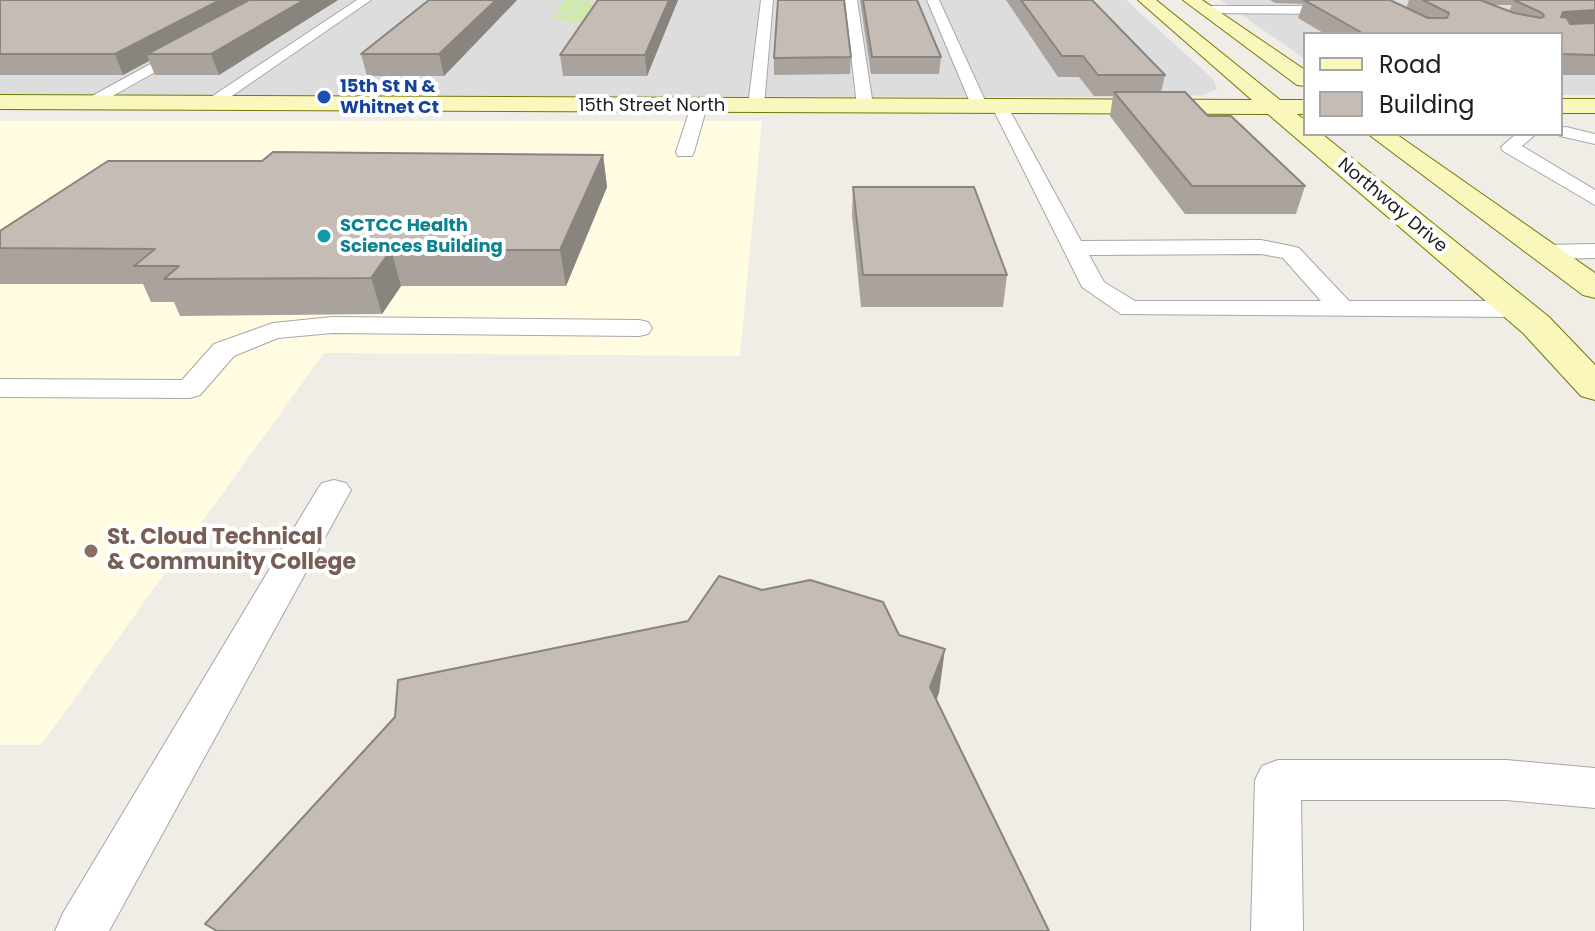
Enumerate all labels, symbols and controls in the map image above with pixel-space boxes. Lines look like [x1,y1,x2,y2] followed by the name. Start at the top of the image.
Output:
[1303,32,1563,136] legend
[1379,48,1441,81] text: Road
[340,76,439,118] place label: 15th St N & Whitnet Ct
[315,88,333,106] marker: 15th St N & Whitnet Ct
[1379,88,1475,121] text: Building
[579,95,725,117] street label: 15th Street North
[1333,154,1451,258] street label: Northway Drive
[340,215,503,258] place label: SCTCC Health Sciences Building
[315,227,333,245] marker: SCTCC Health Sciences Building
[107,525,356,576] place label: St. Cloud Technical & Community College
[82,542,100,560] marker: St. Cloud Technical & Community College

